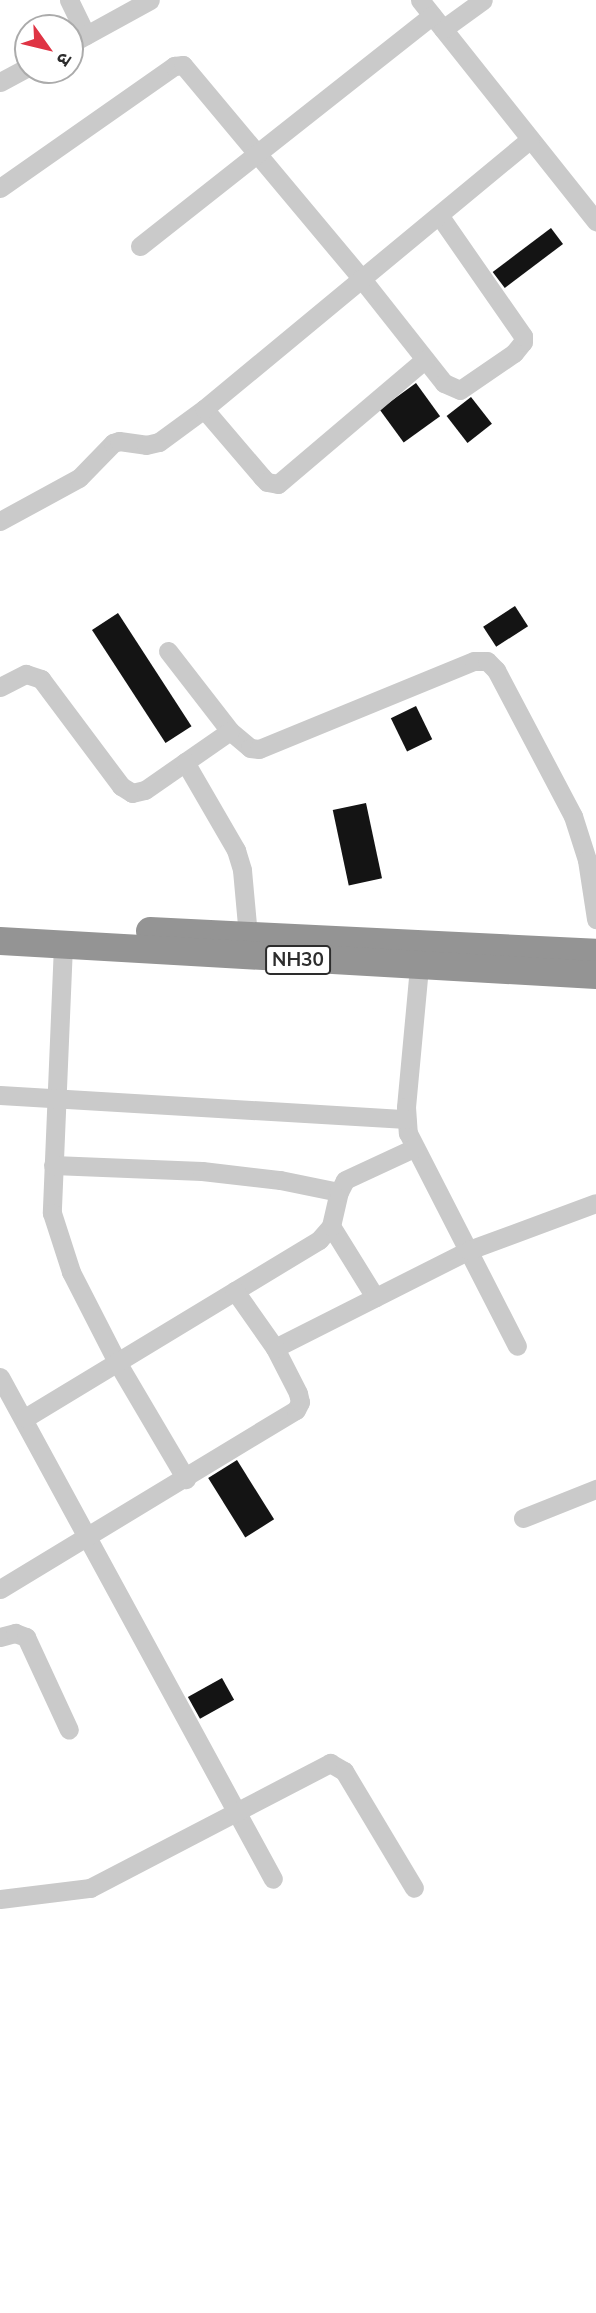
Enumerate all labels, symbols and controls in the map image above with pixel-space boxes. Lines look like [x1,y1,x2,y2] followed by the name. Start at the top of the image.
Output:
[14,14,84,84] north arrow
[52,48,78,71] text: उ
[265,944,331,976] road number: NH30

